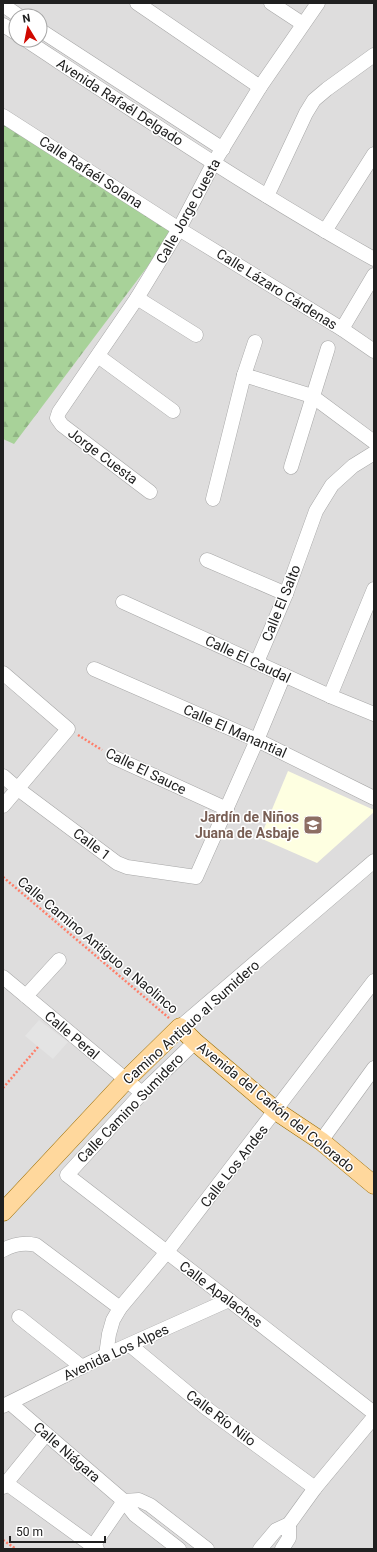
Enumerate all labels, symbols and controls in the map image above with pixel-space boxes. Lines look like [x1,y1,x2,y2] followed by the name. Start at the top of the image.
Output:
[8,8,48,48] north arrow
[21,12,32,26] text: N
[54,55,186,149] street label: Avenida Rafaél Delgado
[36,133,146,211] street label: Calle Rafaél Solana
[153,156,223,266] street label: Calle Jorge Cuesta
[214,245,340,333] street label: Calle Lázaro Cárdenas
[65,425,141,487] street label: Jorge Cuesta
[258,562,304,644] street label: Calle El Salto
[203,632,293,686] street label: Calle El Caudal
[181,701,289,761] street label: Calle El Manantial
[103,745,189,797] street label: Calle El Sauce
[195,809,299,841] place label: Jardín de Niños Juana de Asbaje
[302,814,324,836] school or university icon: Jardín de Niños Juana de Asbaje
[70,825,114,863] street label: Calle 1
[15,873,181,1017] street label: Calle Camino Antiguo a Naolinco
[120,957,262,1087] street label: Camino Antiguo al Sumidero
[42,1008,102,1062] street label: Calle Peral
[194,1039,358,1175] street label: Avenida del Cañón del Colorado
[74,1050,186,1166] street label: Calle Camino Sumidero
[197,1122,271,1210] street label: Calle Los Andes
[176,1258,266,1330] street label: Calle Apalaches
[61,1321,171,1383] street label: Avenida Los Alpes
[183,1387,259,1449] street label: Calle Río Nilo
[30,1419,104,1485] street label: Calle Niágara
[10,1518,105,1544] scale bar
[16,1525,43,1539] text: 50 m

